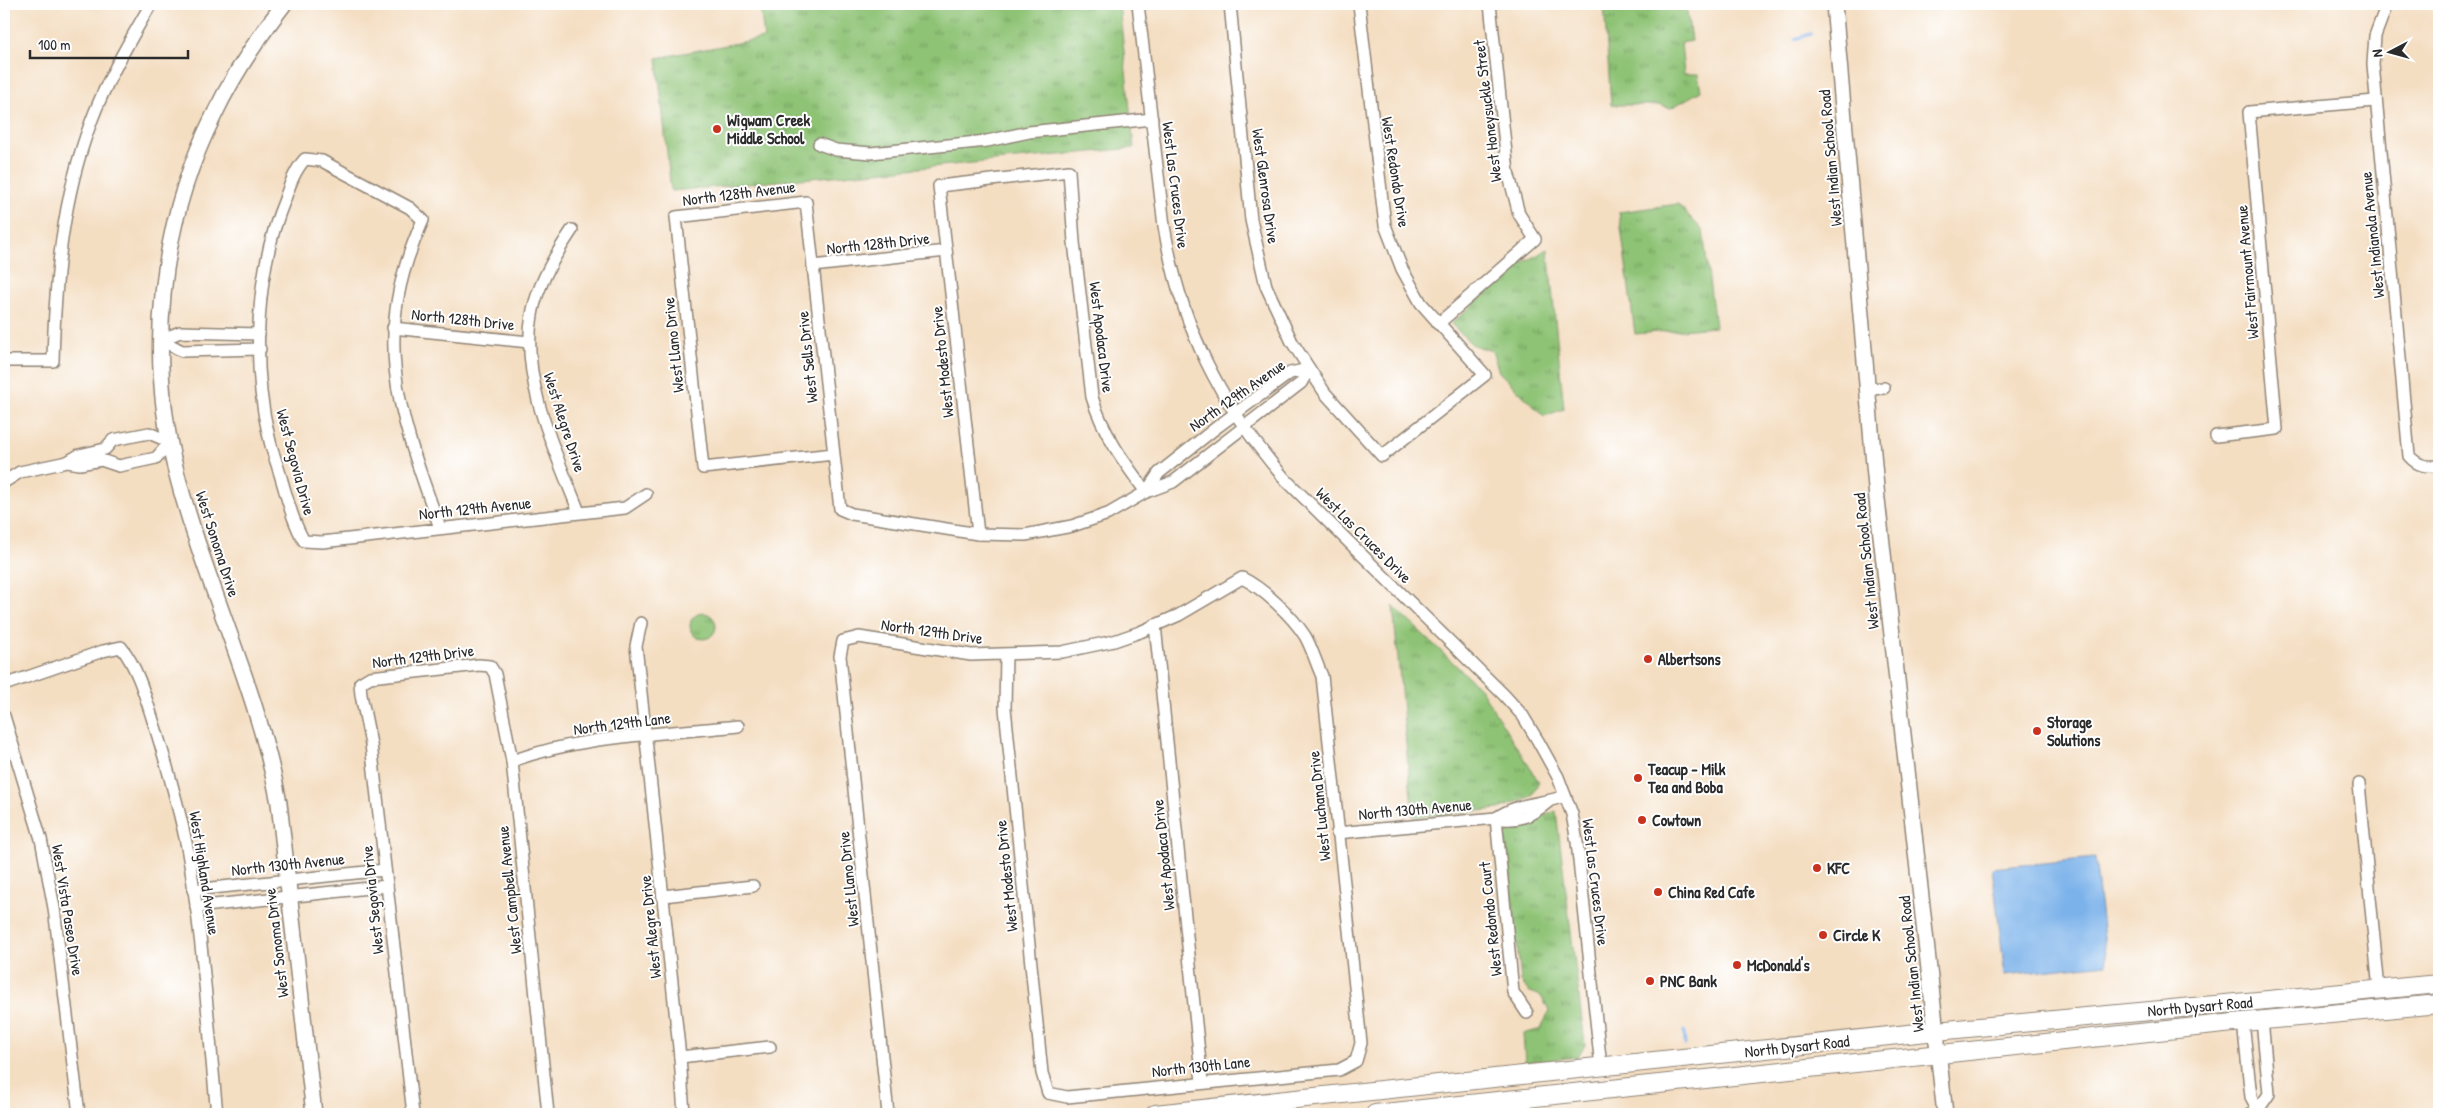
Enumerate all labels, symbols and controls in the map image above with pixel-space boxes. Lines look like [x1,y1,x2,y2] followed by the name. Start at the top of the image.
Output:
[30,28,188,60] scale bar
[2366,28,2416,78] north arrow
[38,34,71,55] text: 100 m
[1467,38,1507,183] street label: West Honeysuckle Street
[2367,48,2386,58] text: N
[1813,89,1847,227] street label: West Indian School Road
[727,109,810,149] place label: Wigwam Creek Middle School
[1376,115,1416,229] street label: West Redondo Drive
[1157,120,1195,250] street label: West Las Cruces Drive
[711,123,723,135] marker: Wigwam Creek Middle School
[1247,127,1285,246] street label: West Glenrosa Drive
[2354,170,2390,299] street label: West Indianola Avenue
[681,175,797,211] street label: North 128th Avenue
[2230,204,2264,340] street label: West Fairmount Avenue
[826,227,931,259] street label: North 128th Drive
[1084,280,1120,394] street label: West Apodaca Drive
[657,296,689,394] street label: West Llano Drive
[411,303,516,335] street label: North 128th Drive
[925,305,959,419] street label: West Modesto Drive
[791,309,823,404] street label: West Sells Drive
[1185,353,1290,436] street label: North 129th Avenue
[539,369,592,475] street label: West Alegre Drive
[271,407,321,518] street label: West Segovia Drive
[1311,482,1417,588] street label: West Las Cruces Drive
[191,488,246,600] street label: West Sonoma Drive
[418,491,533,525] street label: North 129th Avenue
[1848,492,1884,630] street label: West Indian School Road
[880,613,985,649] street label: North 129th Drive
[371,639,476,673] street label: North 129th Drive
[1658,648,1722,670] place label: Albertsons
[1642,653,1654,665] marker: Albertsons
[572,706,673,740] street label: North 129th Lane
[2047,711,2101,751] place label: Storage Solutions
[2031,725,2043,737] marker: Storage Solutions
[1302,749,1336,862] street label: West Luchana Drive
[1647,758,1726,798] place label: Teacup - Milk Tea and Boba
[1632,772,1644,784] marker: Teacup - Milk Tea and Boba
[1357,793,1473,825] street label: North 130th Avenue
[1146,798,1180,912] street label: West Apodaca Drive
[1652,809,1701,831] place label: Cowtown
[184,810,226,937] street label: West Highland Avenue
[1636,814,1648,826] marker: Cowtown
[1577,817,1615,947] street label: West Las Cruces Drive
[989,819,1023,933] street label: West Modesto Drive
[491,824,527,955] street label: West Campbell Avenue
[832,830,864,928] street label: West Llano Drive
[47,843,89,978] street label: West Vista Paseo Drive
[355,844,389,955] street label: West Segovia Drive
[230,847,346,881] street label: North 130th Avenue
[1827,857,1850,879] place label: KFC
[1473,860,1507,977] street label: West Redondo Court
[1811,862,1823,874] marker: KFC
[634,874,666,980] street label: West Alegre Drive
[1668,881,1756,903] place label: China Red Cafe
[258,886,294,999] street label: West Sonoma Drive
[1652,886,1664,898] marker: China Red Cafe
[1893,895,1929,1033] street label: West Indian School Road
[1833,924,1881,946] place label: Circle K
[1817,929,1829,941] marker: Circle K
[1747,954,1810,976] place label: McDonald's
[1731,959,1743,971] marker: McDonald's
[1660,970,1717,992] place label: PNC Bank
[1644,975,1656,987] marker: PNC Bank
[2147,990,2253,1022] street label: North Dysart Road
[1743,1030,1851,1062] street label: North Dysart Road
[1151,1050,1252,1082] street label: North 130th Lane

